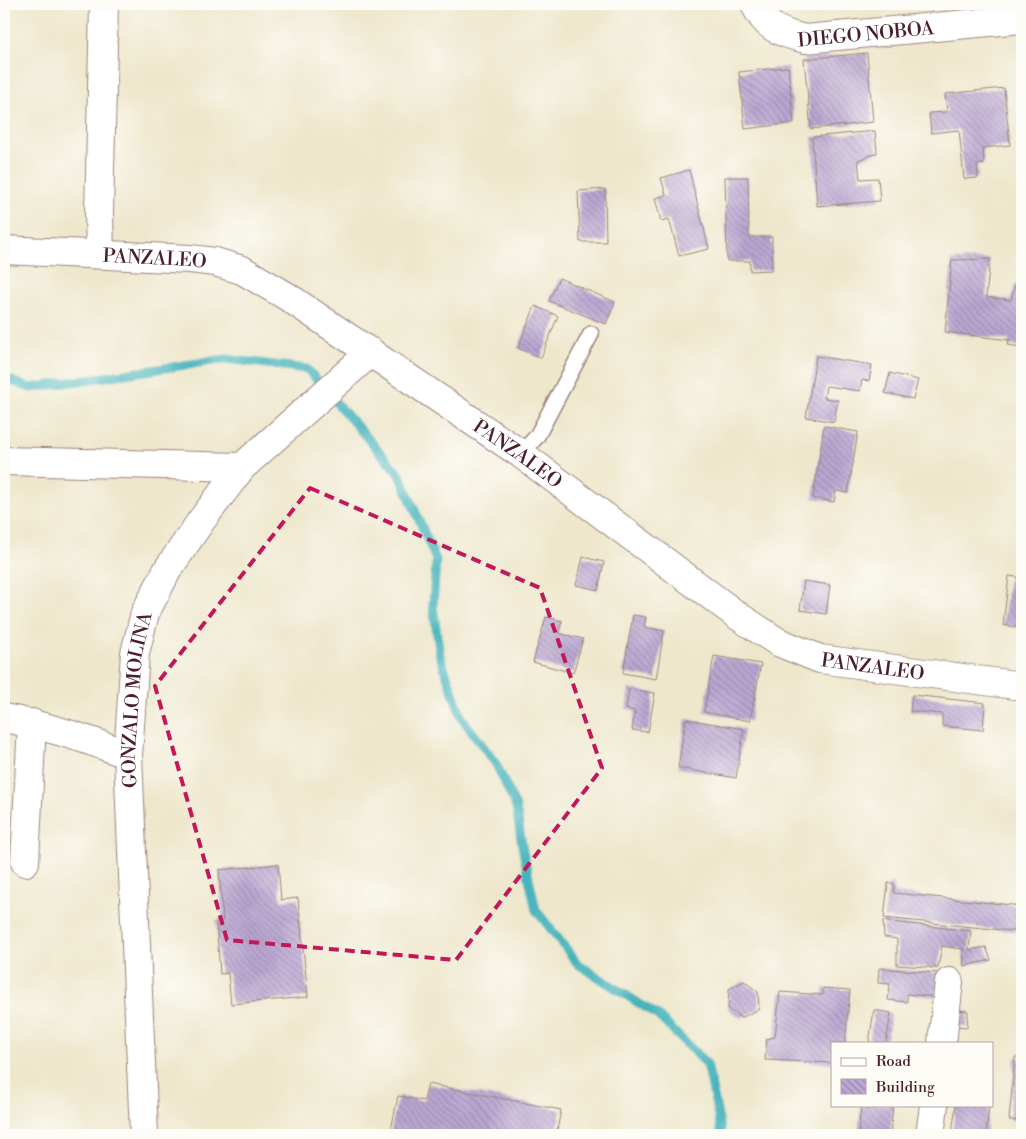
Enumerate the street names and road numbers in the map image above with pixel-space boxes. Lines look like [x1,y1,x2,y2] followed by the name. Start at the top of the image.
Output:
[797,16,936,53] street label: DIEGO NOBOA
[102,244,208,274] street label: PANZALEO
[468,414,567,494] street label: PANZALEO
[117,609,158,788] street label: GONZALO MOLINA
[820,648,926,686] street label: PANZALEO

